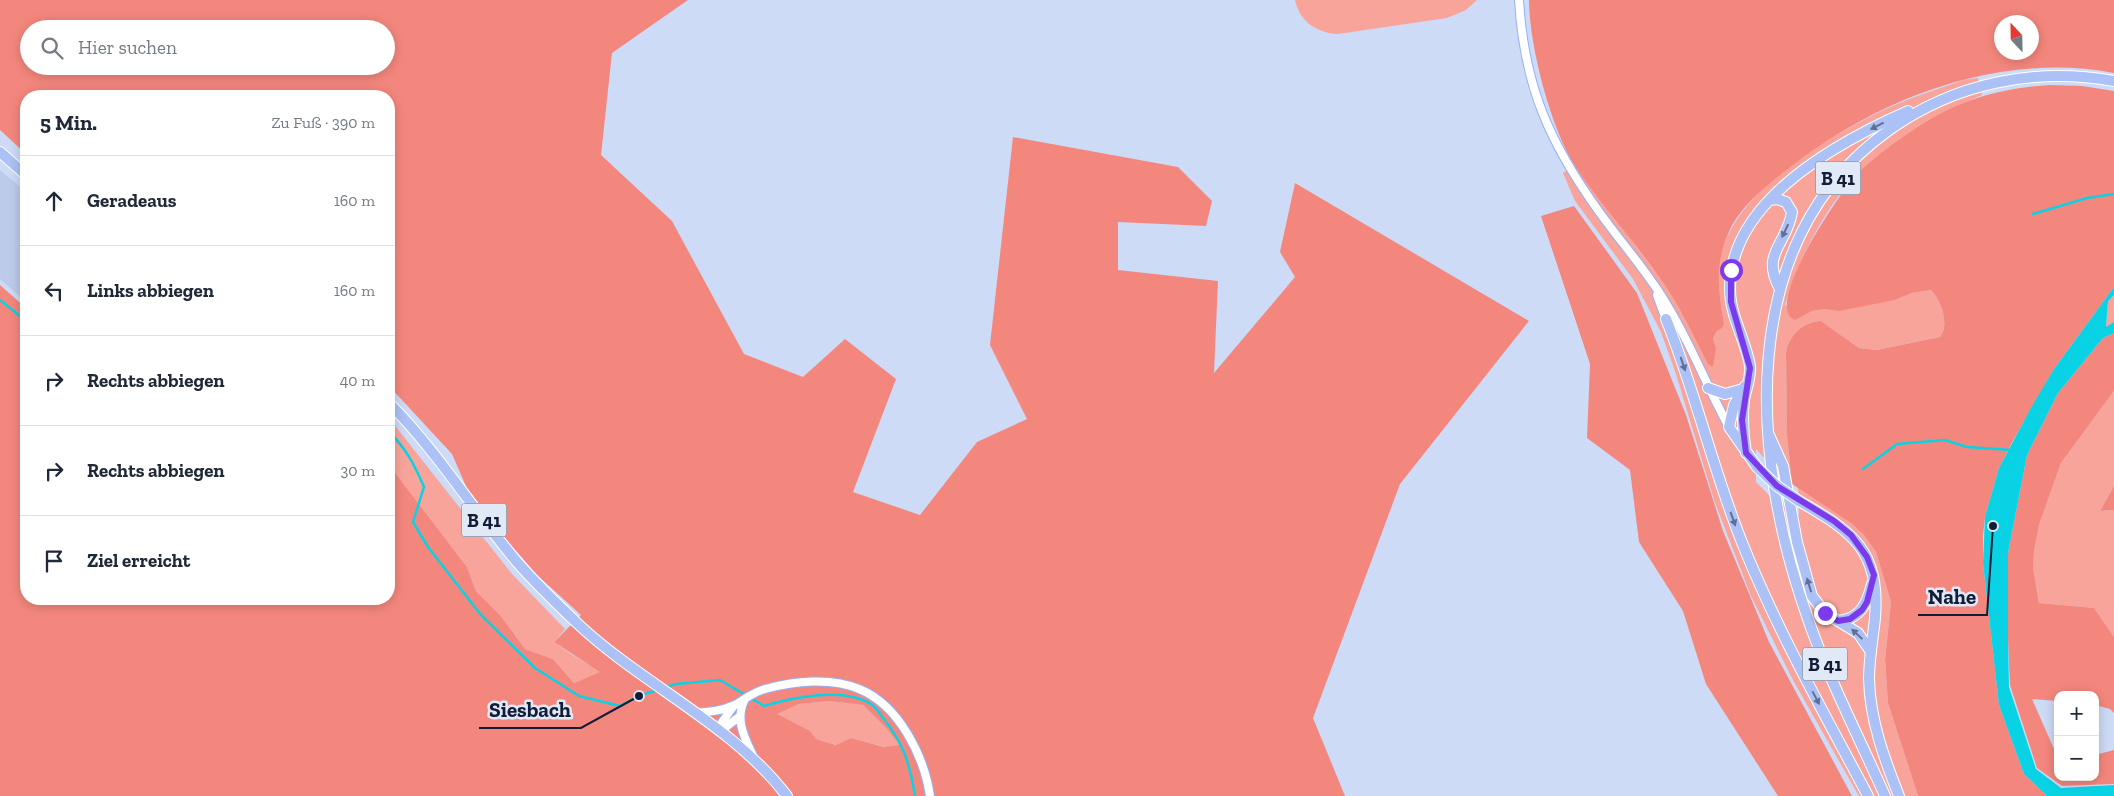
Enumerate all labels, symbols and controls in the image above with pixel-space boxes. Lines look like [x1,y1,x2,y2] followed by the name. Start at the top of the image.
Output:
[1994,15,2039,60] north arrow
[20,20,395,75] search box
[38,34,66,62] icon: search
[78,36,177,59] text: Hier suchen
[40,110,97,135] text: 5 Min.
[271,113,375,132] text: Zu Fuß · 390 m
[1870,122,1884,130] one-way arrow
[1816,162,1860,194] road number: B 41
[40,187,68,215] icon: ahead
[87,189,177,212] text: Geradeaus
[334,191,375,210] text: 160 m
[1781,224,1789,238] one-way arrow
[1720,259,1743,282] route start
[40,277,68,305] icon: left
[87,279,214,302] text: Links abbiegen
[334,281,375,300] text: 160 m
[1679,357,1687,372] one-way arrow
[40,367,68,395] icon: right
[87,369,225,392] text: Rechts abbiegen
[340,371,375,390] text: 40 m
[40,457,68,485] icon: right
[87,459,225,482] text: Rechts abbiegen
[341,461,375,480] text: 30 m
[462,504,506,536] road number: B 41
[1730,511,1737,526] one-way arrow
[40,547,68,575] icon: arrive
[87,549,190,572] text: Ziel erreicht
[1804,577,1812,592] one-way arrow
[1918,579,1987,615] callout: Nahe
[1928,584,1976,609] text: Nahe
[1814,602,1837,625] route end
[1851,628,1863,640] one-way arrow
[1802,648,1848,681] road number: B 41
[1812,691,1820,705] one-way arrow
[2054,691,2099,781] map controls
[2054,691,2099,736] button: +
[479,692,581,728] callout: Siesbach
[489,697,571,722] text: Siesbach
[2054,736,2099,781] button: −

